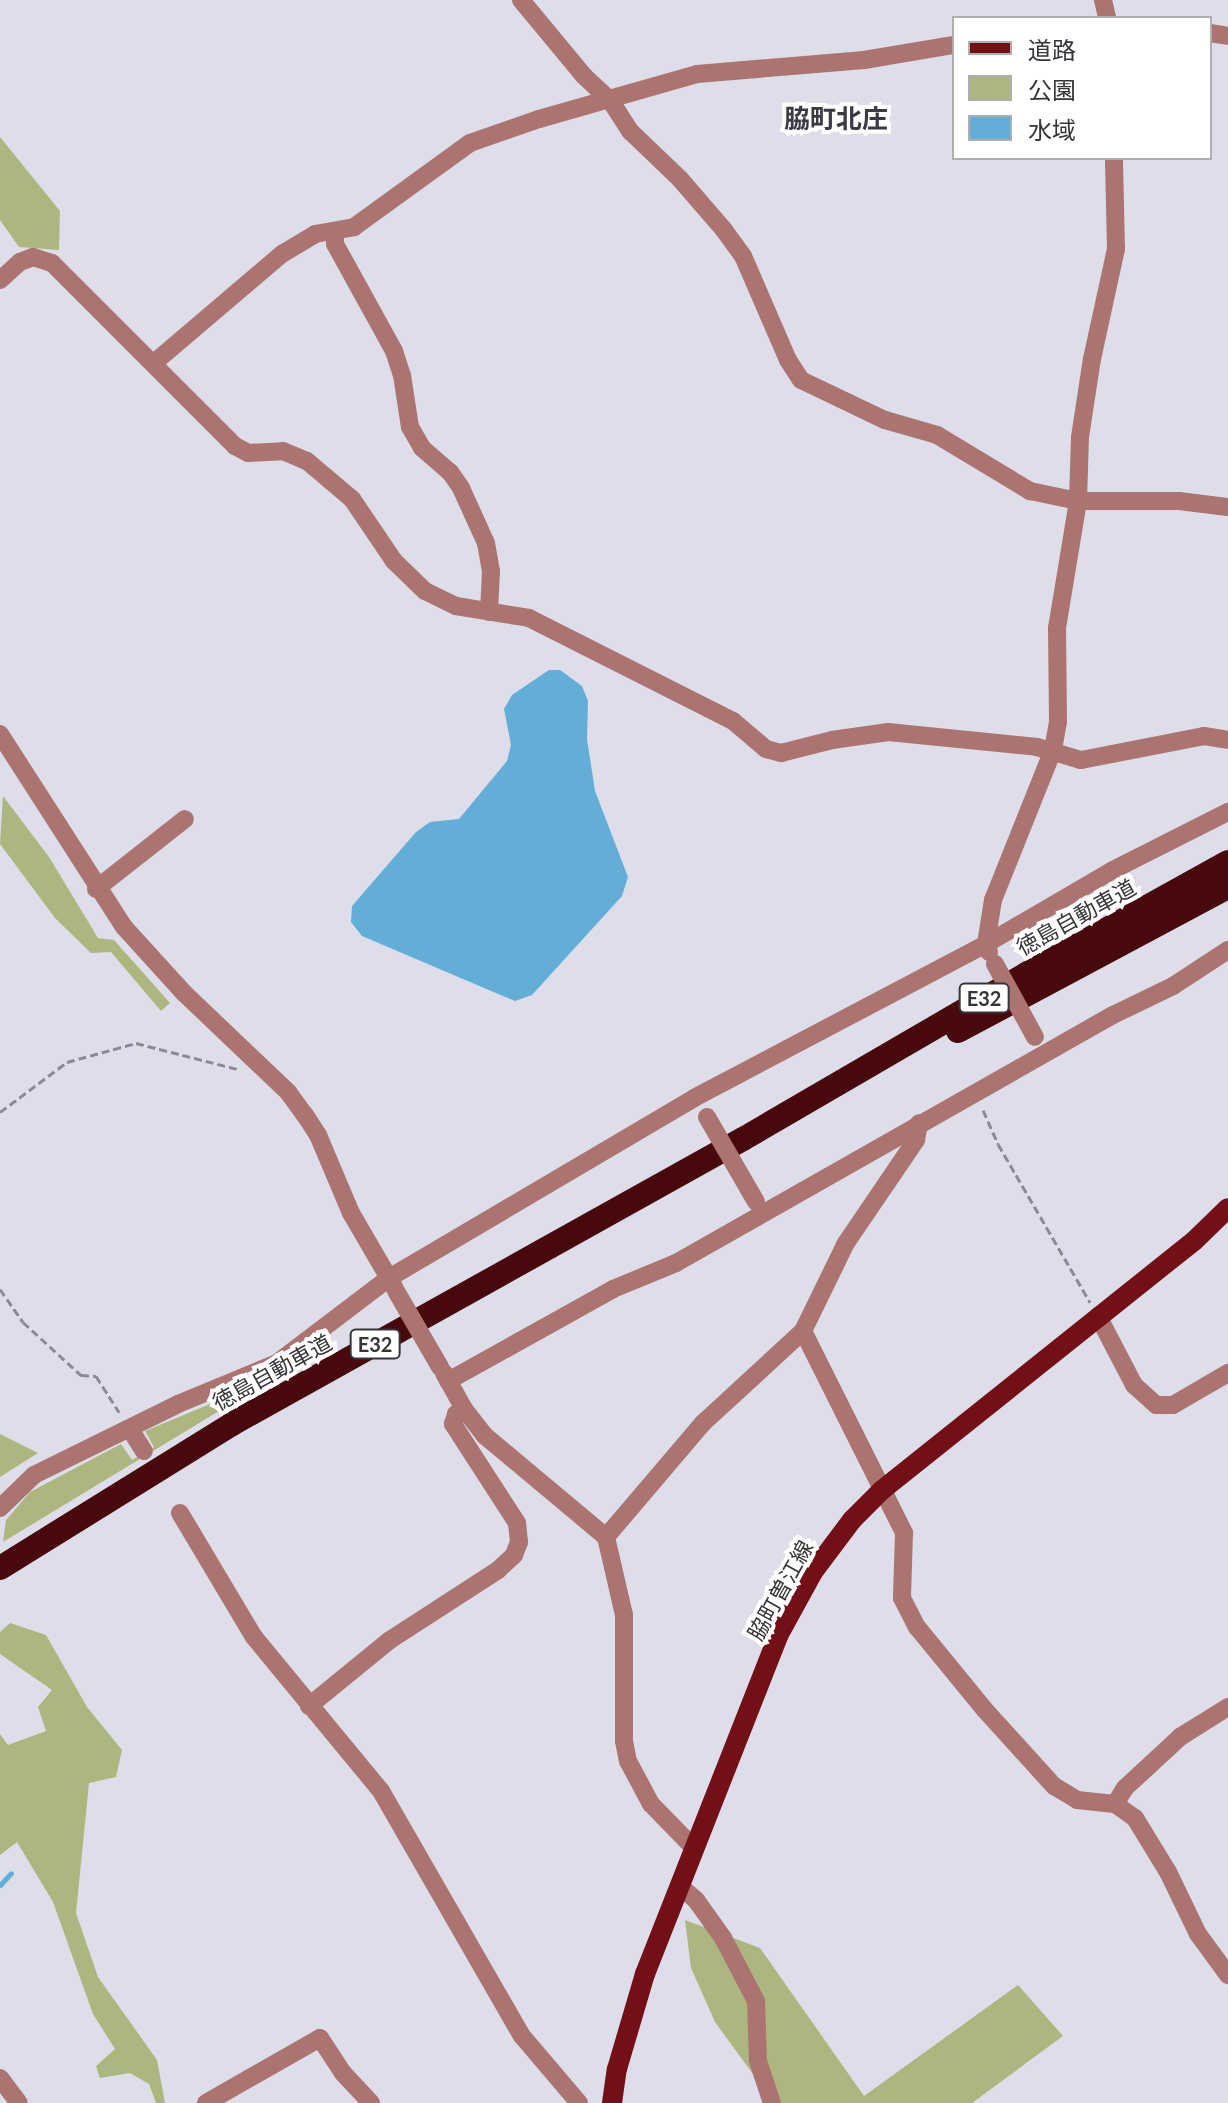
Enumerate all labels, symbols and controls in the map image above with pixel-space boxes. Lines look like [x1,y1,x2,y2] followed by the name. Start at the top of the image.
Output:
[952,16,1212,160] legend
[1028,35,1076,64] text: 道路
[1028,75,1076,104] text: 公園
[784,103,888,135] district label: 脇町北庄
[1028,115,1076,144] text: 水域
[1012,873,1140,961] street label: 徳島自動車道
[958,982,1010,1014] road number: E32
[208,1328,336,1416] street label: 徳島自動車道
[349,1328,401,1360] road number: E32
[742,1535,818,1645] street label: 脇町曽江線

